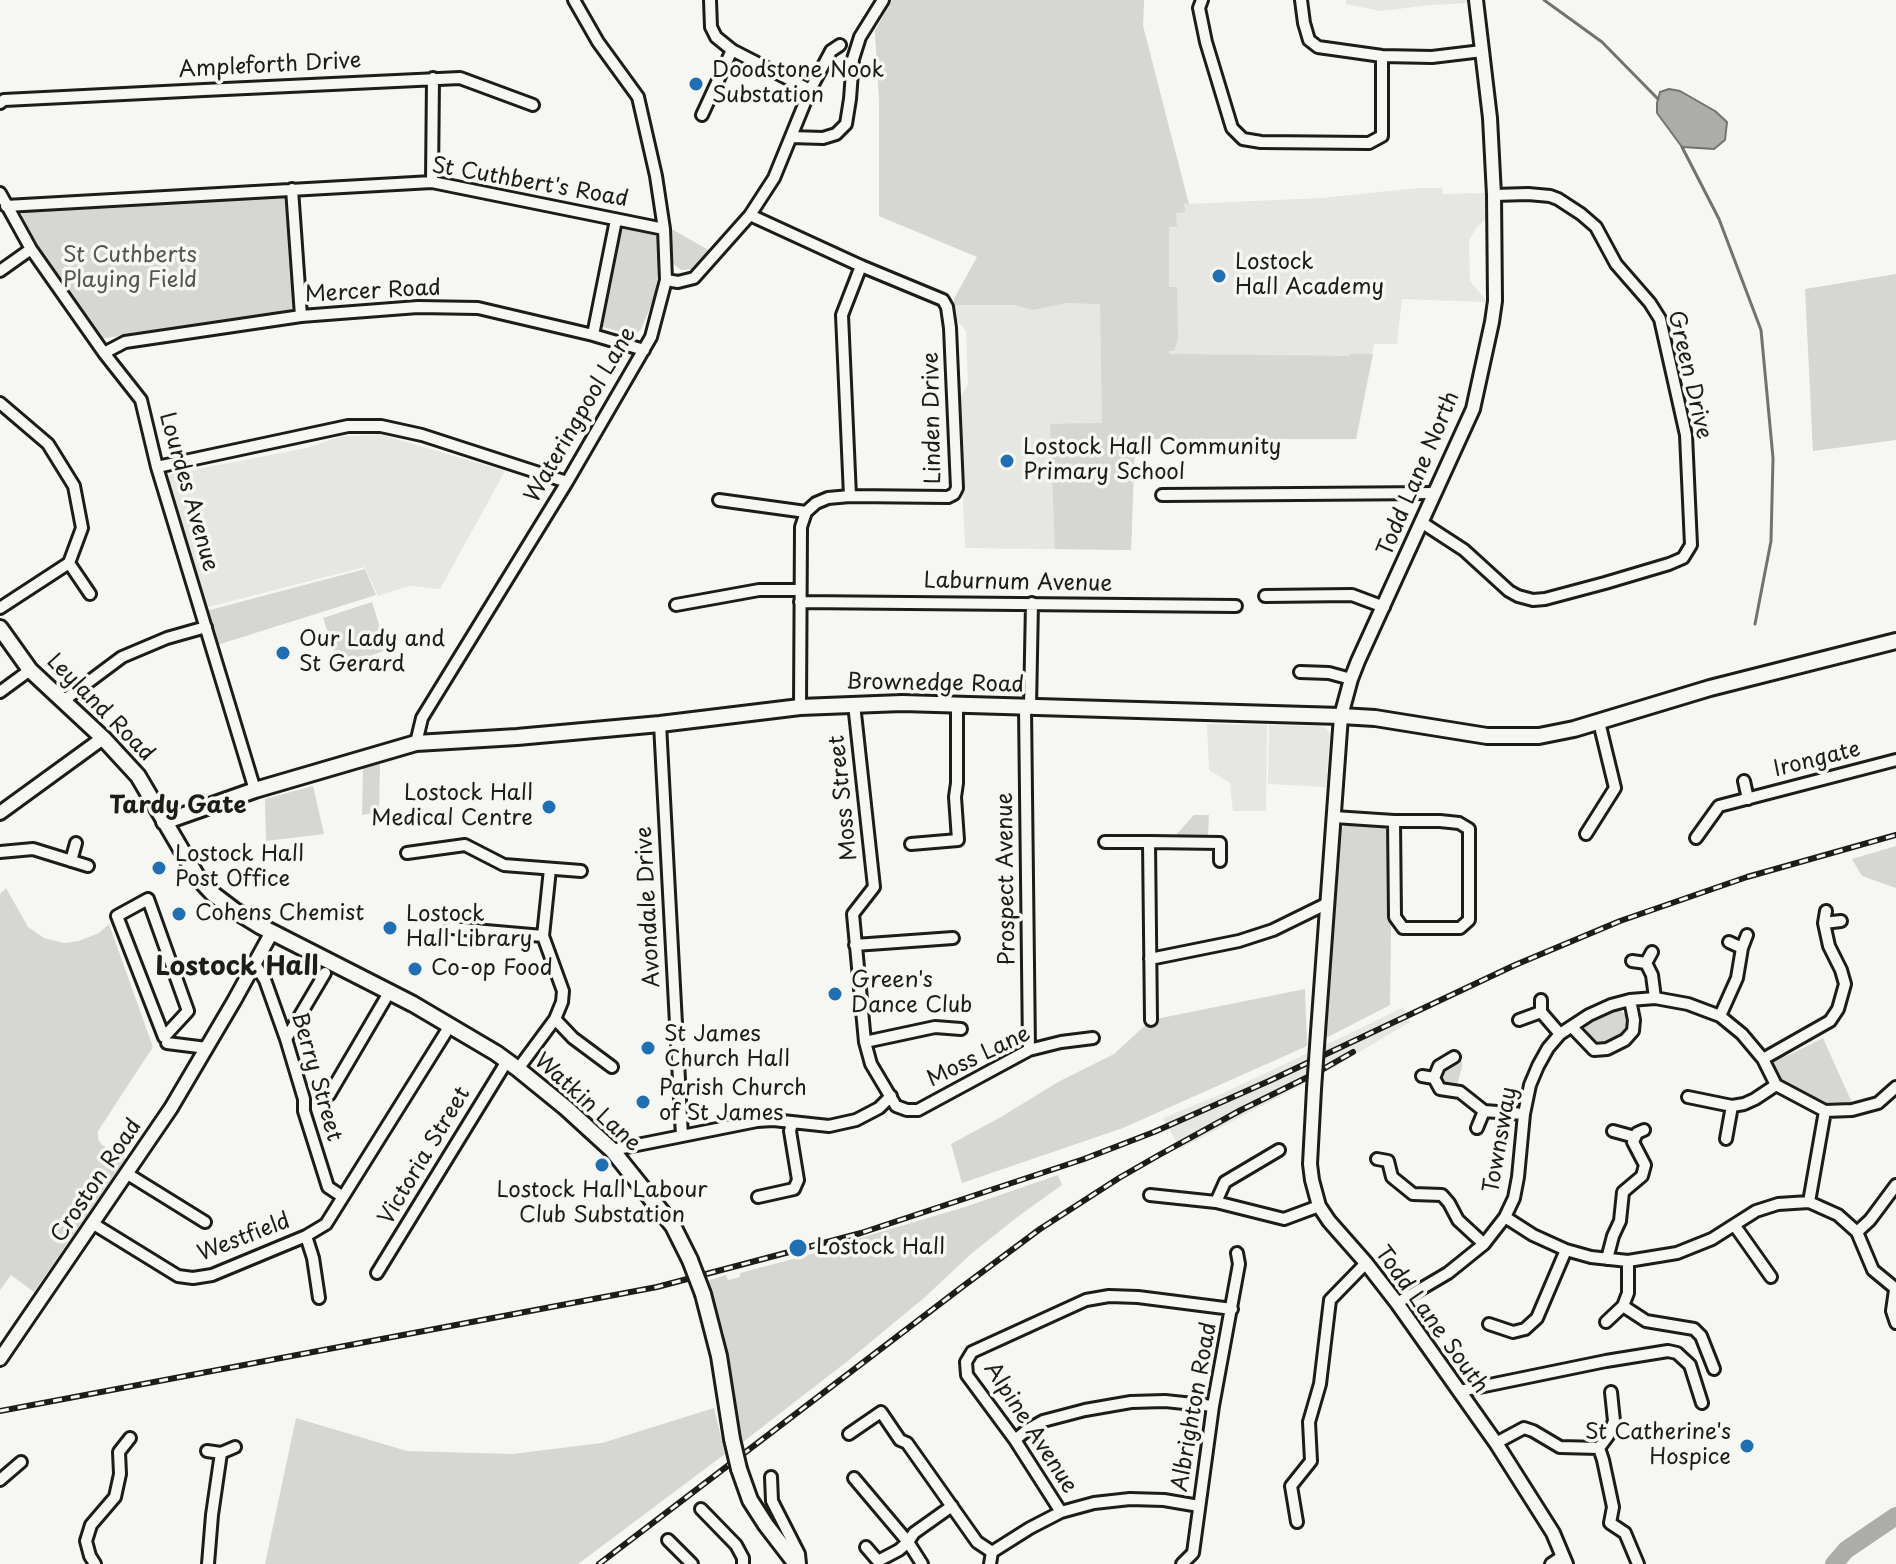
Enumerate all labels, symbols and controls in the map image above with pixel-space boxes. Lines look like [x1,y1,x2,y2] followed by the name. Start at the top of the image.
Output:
[178,48,362,84] street label: Ampleforth Drive
[712,58,884,110] place label: Doodstone Nook Substation
[687,75,705,93] marker: Doodstone Nook Substation
[430,153,630,213] street label: St Cuthbert's Road
[63,243,197,294] park label: St Cuthberts Playing Field
[1235,250,1384,302] place label: Lostock Hall Academy
[1210,267,1228,285] marker: Lostock Hall Academy
[304,275,442,309] street label: Mercer Road
[1661,308,1717,442] street label: Green Drive
[520,322,642,508] street label: Wateringpool Lane
[919,352,947,484] street label: Linden Drive
[1372,388,1466,560] street label: Todd Lane North
[153,410,223,574] street label: Lourdes Avenue
[1023,435,1281,486] place label: Lostock Hall Community Primary School
[998,452,1016,470] marker: Lostock Hall Community Primary School
[923,568,1113,598] street label: Laburnum Avenue
[299,627,445,678] place label: Our Lady and St Gerard
[274,644,292,662] marker: Our Lady and St Gerard
[41,649,159,767] street label: Leyland Road
[846,669,1024,699] street label: Brownedge Road
[824,734,864,862] street label: Moss Street
[1771,736,1863,784] street label: Irongate
[371,781,533,832] place label: Lostock Hall Medical Centre
[109,792,247,820] district label: Tardy Gate
[992,792,1022,966] street label: Prospect Avenue
[540,798,558,816] marker: Lostock Hall Medical Centre
[632,826,666,988] street label: Avondale Drive
[175,842,304,894] place label: Lostock Hall Post Office
[150,859,168,877] marker: Lostock Hall Post Office
[195,901,364,927] place label: Cohens Chemist
[406,902,532,954] place label: Lostock Hall Library
[170,905,188,923] marker: Cohens Chemist
[381,919,399,937] marker: Lostock Hall Library
[156,952,318,984] district label: Lostock Hall
[431,956,553,982] place label: Co-op Food
[406,960,424,978] marker: Co-op Food
[851,968,972,1020] place label: Green's Dance Club
[826,985,844,1003] marker: Green's Dance Club
[285,1009,347,1145] street label: Berry Street
[923,1021,1035,1093] street label: Moss Lane
[664,1022,790,1074] place label: St James Church Hall
[639,1039,657,1057] marker: St James Church Hall
[528,1048,646,1158] street label: Watkin Lane
[659,1076,807,1128] place label: Parish Church of St James
[373,1082,477,1230] street label: Victoria Street
[1479,1085,1523,1195] street label: Townsway
[634,1093,652,1111] marker: Parish Church of St James
[46,1114,148,1248] street label: Croston Road
[593,1156,611,1174] marker: Lostock Hall Labour Club Substation
[496,1178,708,1230] place label: Lostock Hall Labour Club Substation
[194,1208,294,1268] street label: Westfield
[816,1235,945,1261] place label: Lostock Hall
[787,1237,809,1259] marker: Lostock Hall
[1369,1241,1493,1399] street label: Todd Lane South
[1167,1320,1223,1494] street label: Albrighton Road
[978,1357,1082,1499] street label: Alpine Avenue
[1585,1420,1731,1472] place label: St Catherine's Hospice
[1738,1437,1756,1455] marker: St Catherine's Hospice

